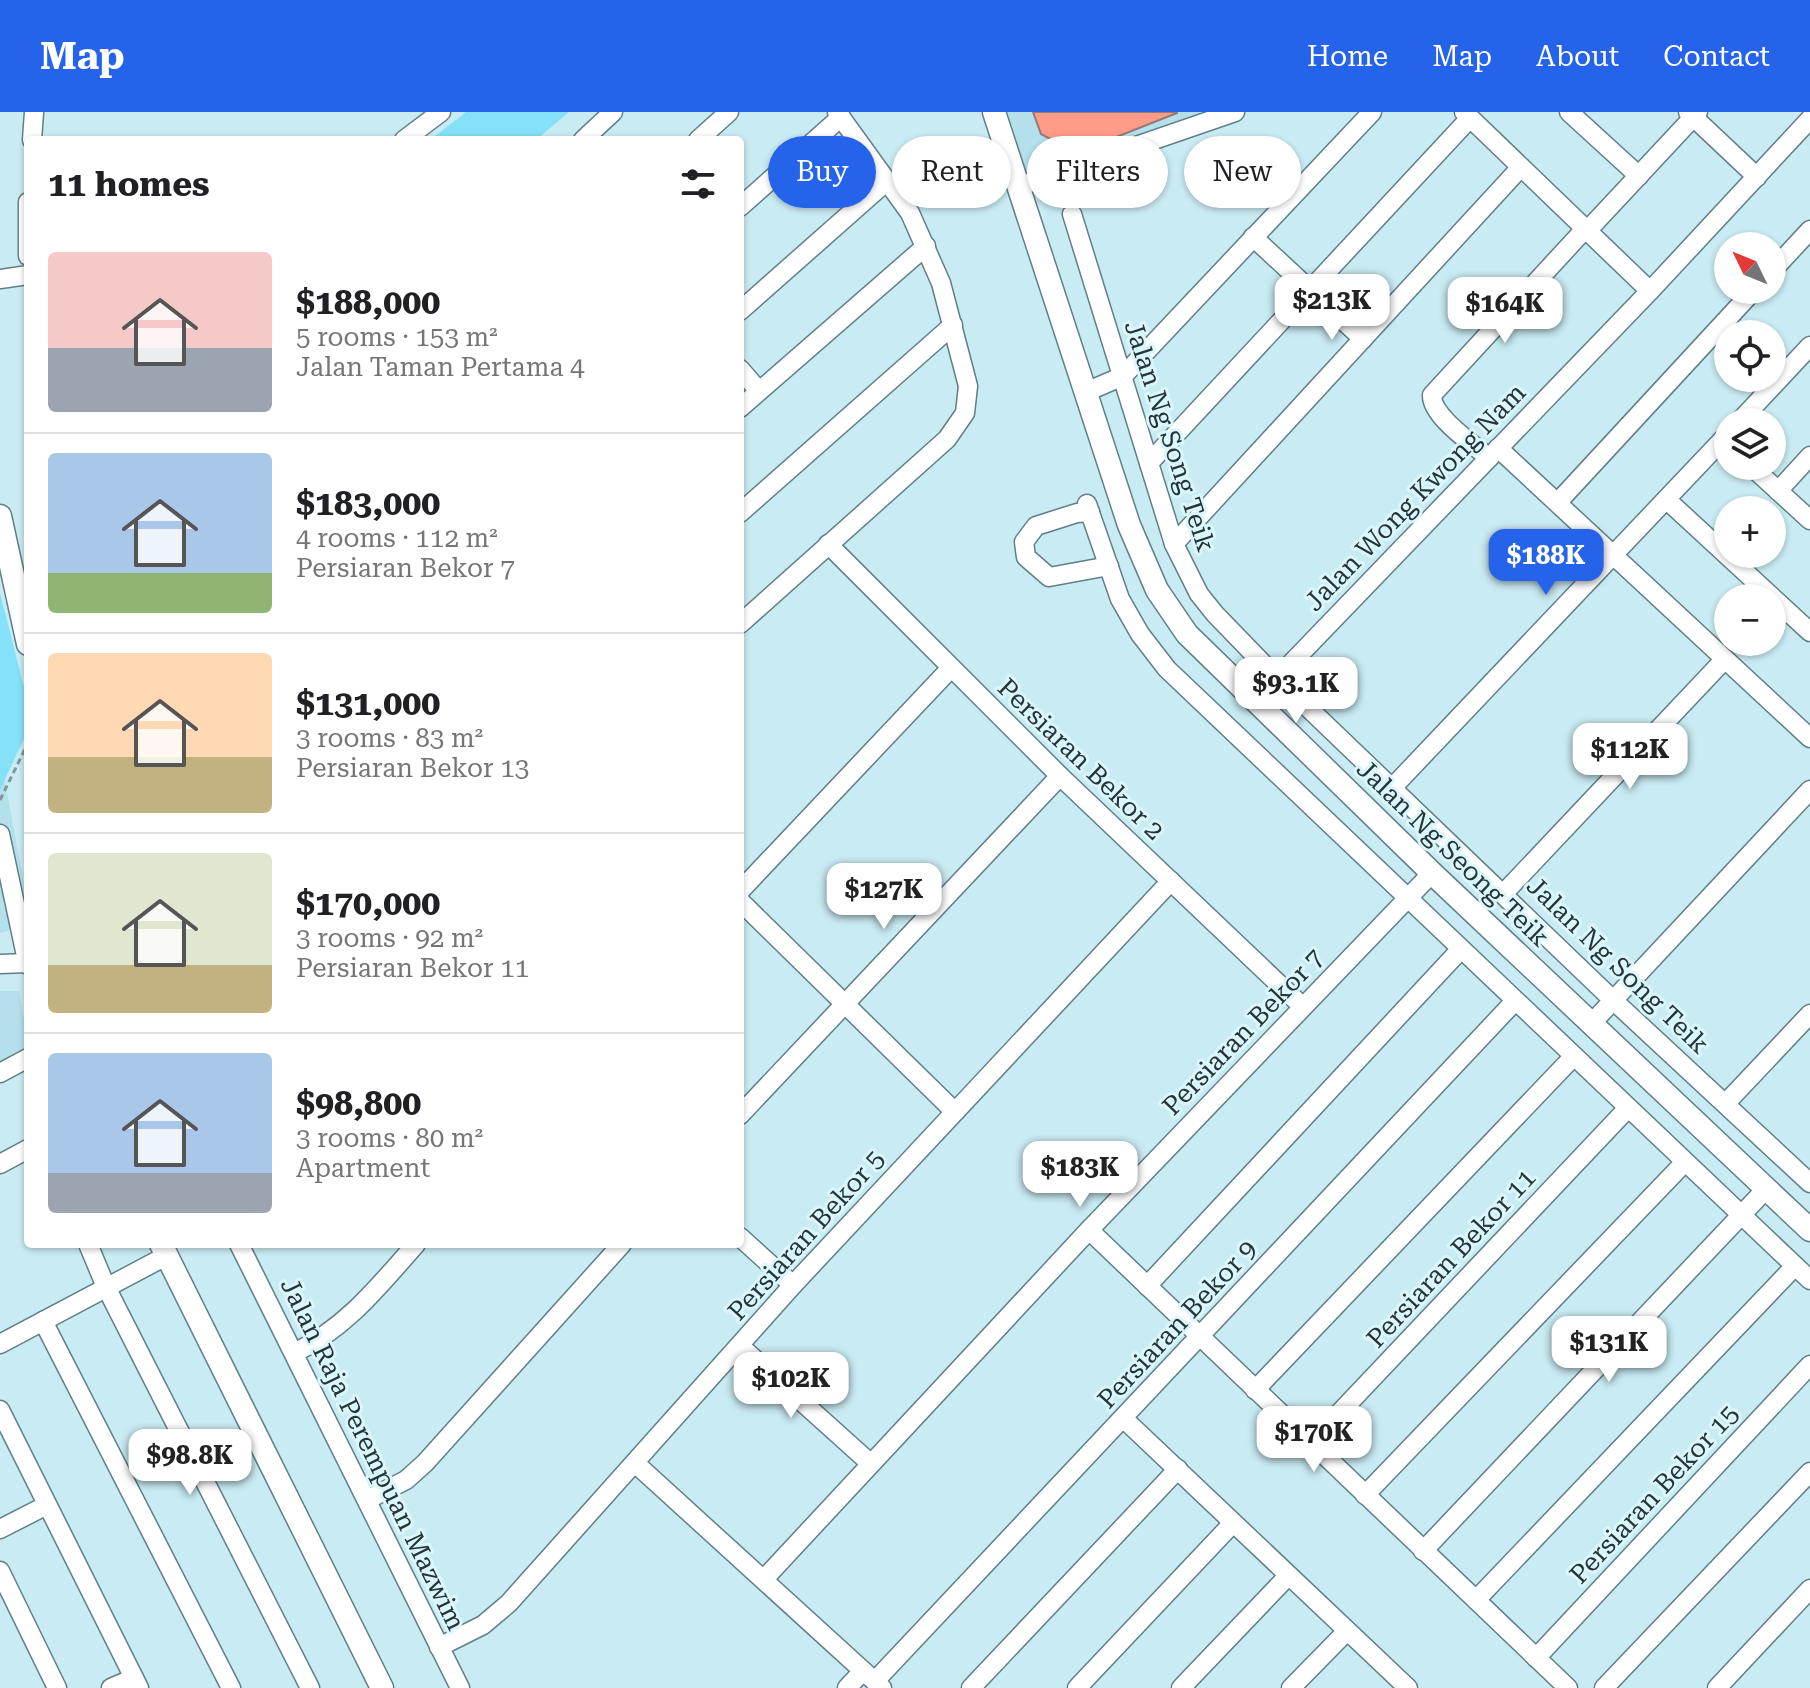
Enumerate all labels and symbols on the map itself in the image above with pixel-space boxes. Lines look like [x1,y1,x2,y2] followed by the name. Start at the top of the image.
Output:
[1714,232,1786,304] north arrow
[1276,274,1388,342] pin: $213K
[1449,277,1561,345] pin: $164K
[1119,317,1221,555] street label: Jalan Ng Song Teik
[1299,377,1532,617] street label: Jalan Wong Kwong Nam
[1490,529,1602,597] pin: $188K
[1231,657,1361,725] pin: $93.1K
[992,672,1170,846] street label: Persiaran Bekor 2
[1574,723,1686,791] pin: $112K
[1351,754,1555,952] street label: Jalan Ng Seong Teik
[828,863,940,931] pin: $127K
[1521,871,1715,1059] street label: Jalan Ng Song Teik
[1156,943,1330,1121] street label: Persiaran Bekor 7
[1024,1141,1136,1209] pin: $183K
[722,1144,890,1326] street label: Persiaran Bekor 5
[1360,1162,1542,1354] street label: Persiaran Bekor 11
[1091,1234,1263,1414] street label: Persiaran Bekor 9
[274,1273,472,1635] street label: Jalan Raja Perempuan Mazwim
[1553,1316,1665,1384] pin: $131K
[735,1352,847,1420] pin: $102K
[1563,1398,1745,1590] street label: Persiaran Bekor 15
[1258,1406,1370,1474] pin: $170K
[125,1429,255,1497] pin: $98.8K

